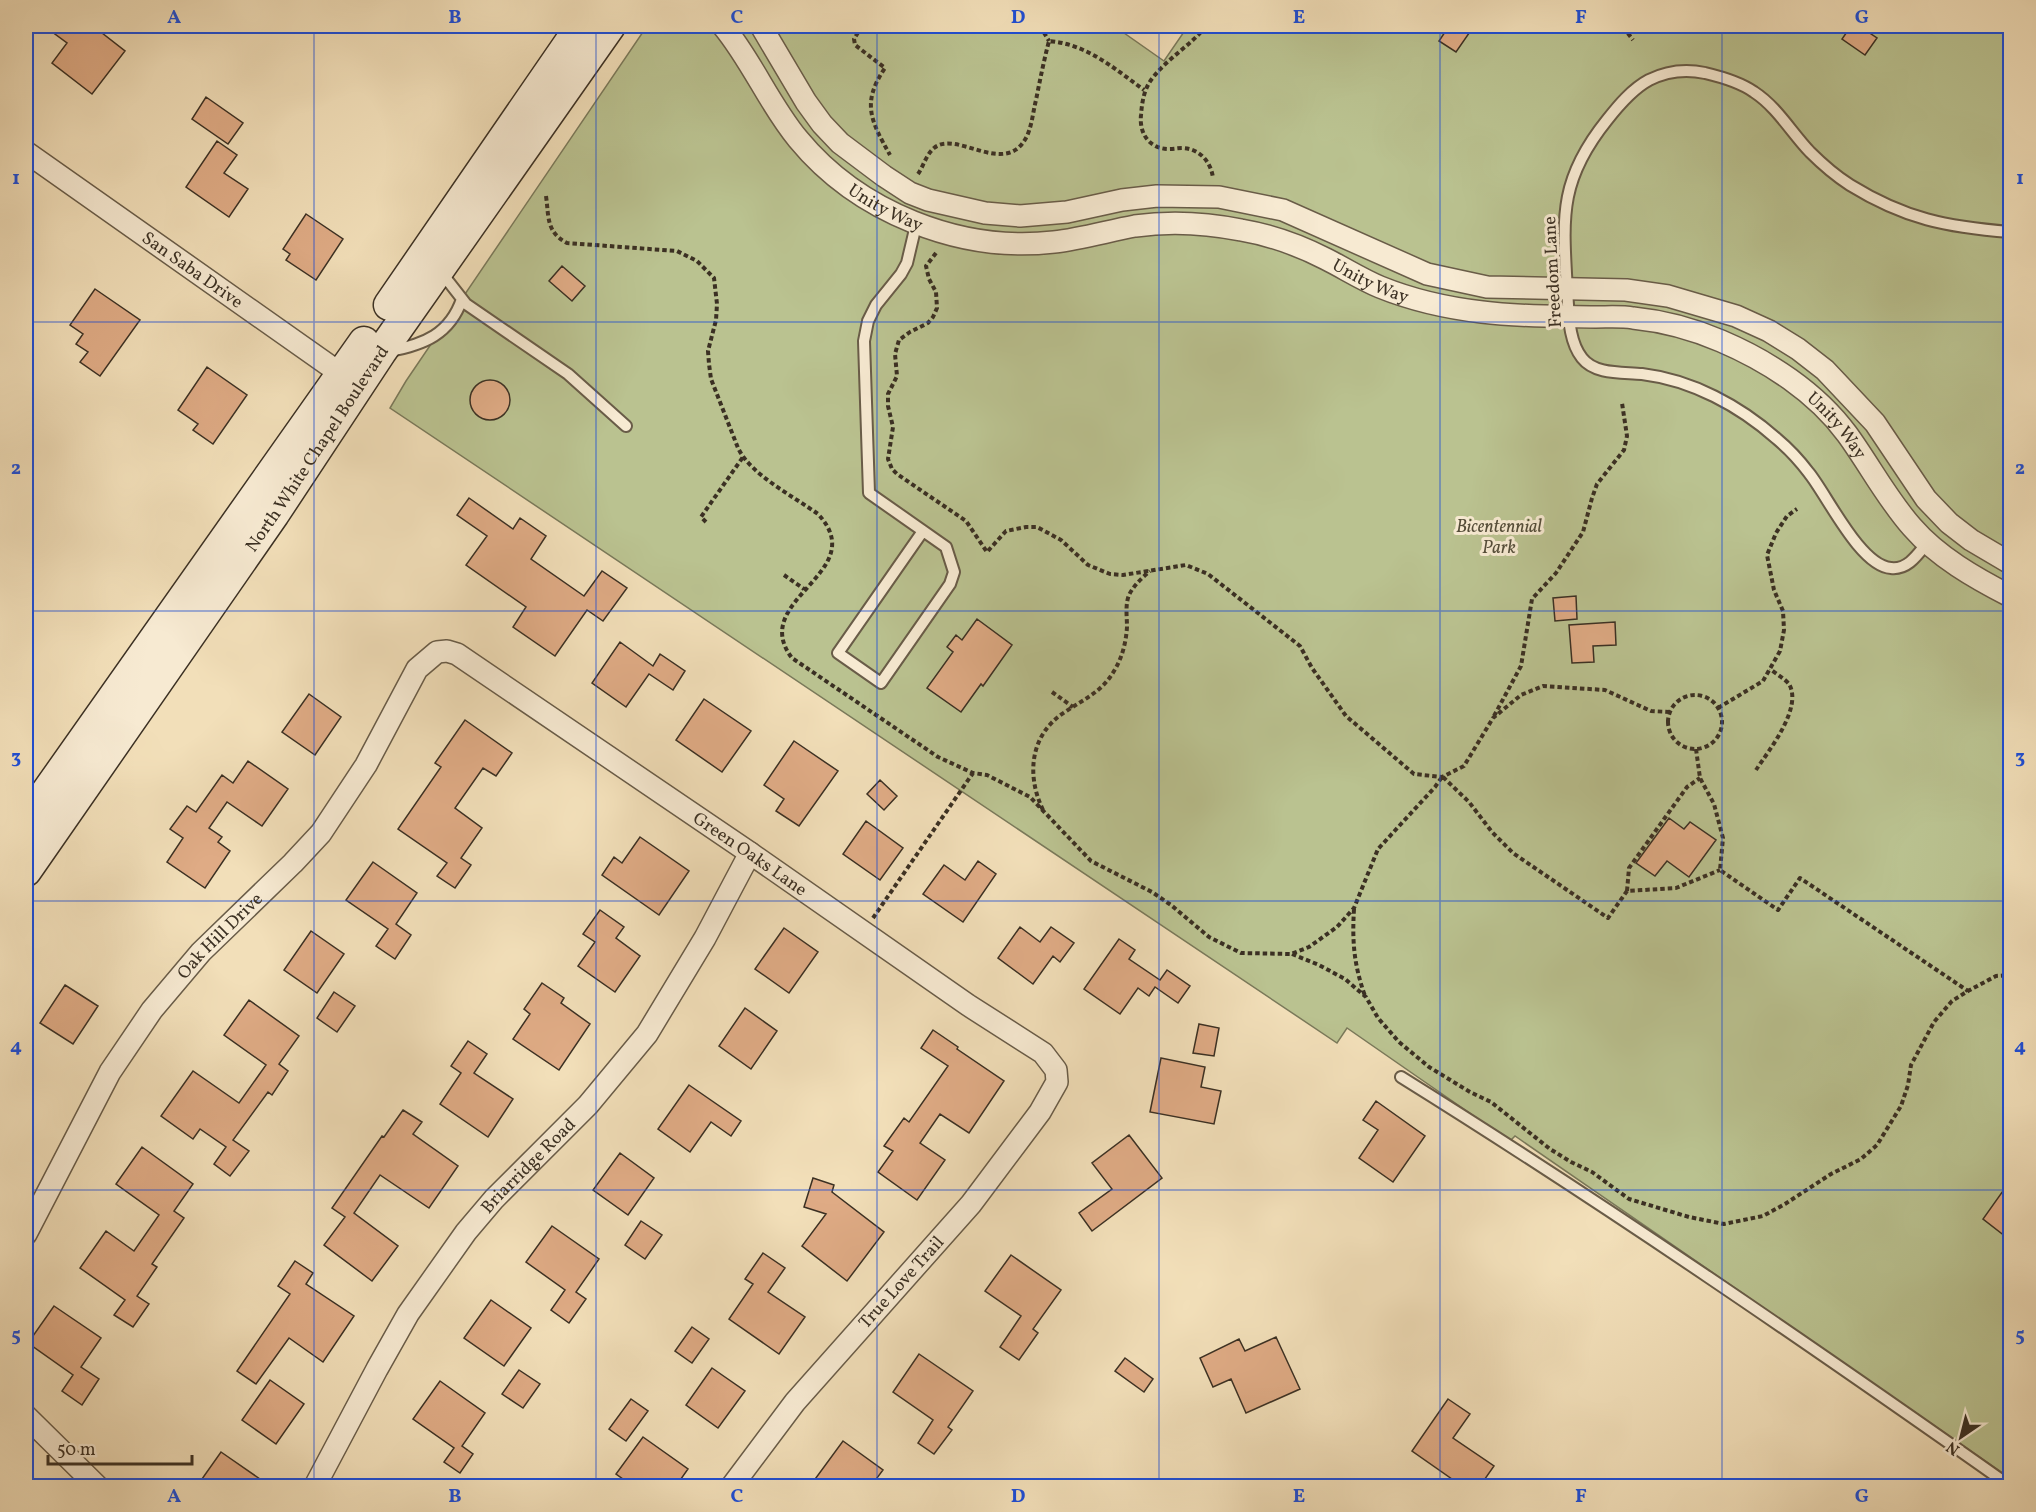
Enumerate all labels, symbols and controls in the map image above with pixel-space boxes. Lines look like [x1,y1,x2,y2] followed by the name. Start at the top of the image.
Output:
[167,4,181,32] text: A
[448,4,462,32] text: B
[731,4,744,32] text: C
[1011,4,1025,32] text: D
[1293,4,1305,32] text: E
[1575,4,1587,32] text: F
[1855,4,1869,32] text: G
[12,165,20,193] text: 1
[2016,165,2024,193] text: 1
[842,178,926,239] street label: Unity Way
[1538,215,1569,328] street label: Freedom Lane
[136,226,248,315] street label: San Saba Drive
[1327,253,1412,310] street label: Unity Way
[240,341,396,558] street label: North White Chapel Boulevard
[1801,386,1872,465] street label: Unity Way
[11,455,21,483] text: 2
[2015,455,2025,483] text: 2
[1456,515,1543,561] park label: Bicentennial Park
[11,744,21,772] text: 3
[2015,744,2025,772] text: 3
[687,807,812,903] street label: Green Oaks Lane
[172,888,269,985] street label: Oak Hill Drive
[10,1033,22,1061] text: 4
[2014,1033,2026,1061] text: 4
[476,1113,582,1220] street label: Briarridge Road
[854,1231,951,1335] street label: True Love Trail
[11,1322,21,1350] text: 5
[2015,1322,2025,1350] text: 5
[1931,1407,1991,1467] north arrow
[48,1428,192,1466] scale bar
[1942,1435,1965,1460] text: N
[57,1438,96,1463] text: 50 m
[167,1483,181,1511] text: A
[448,1483,462,1511] text: B
[731,1483,744,1511] text: C
[1011,1483,1025,1511] text: D
[1293,1483,1305,1511] text: E
[1575,1483,1587,1511] text: F
[1855,1483,1869,1511] text: G

